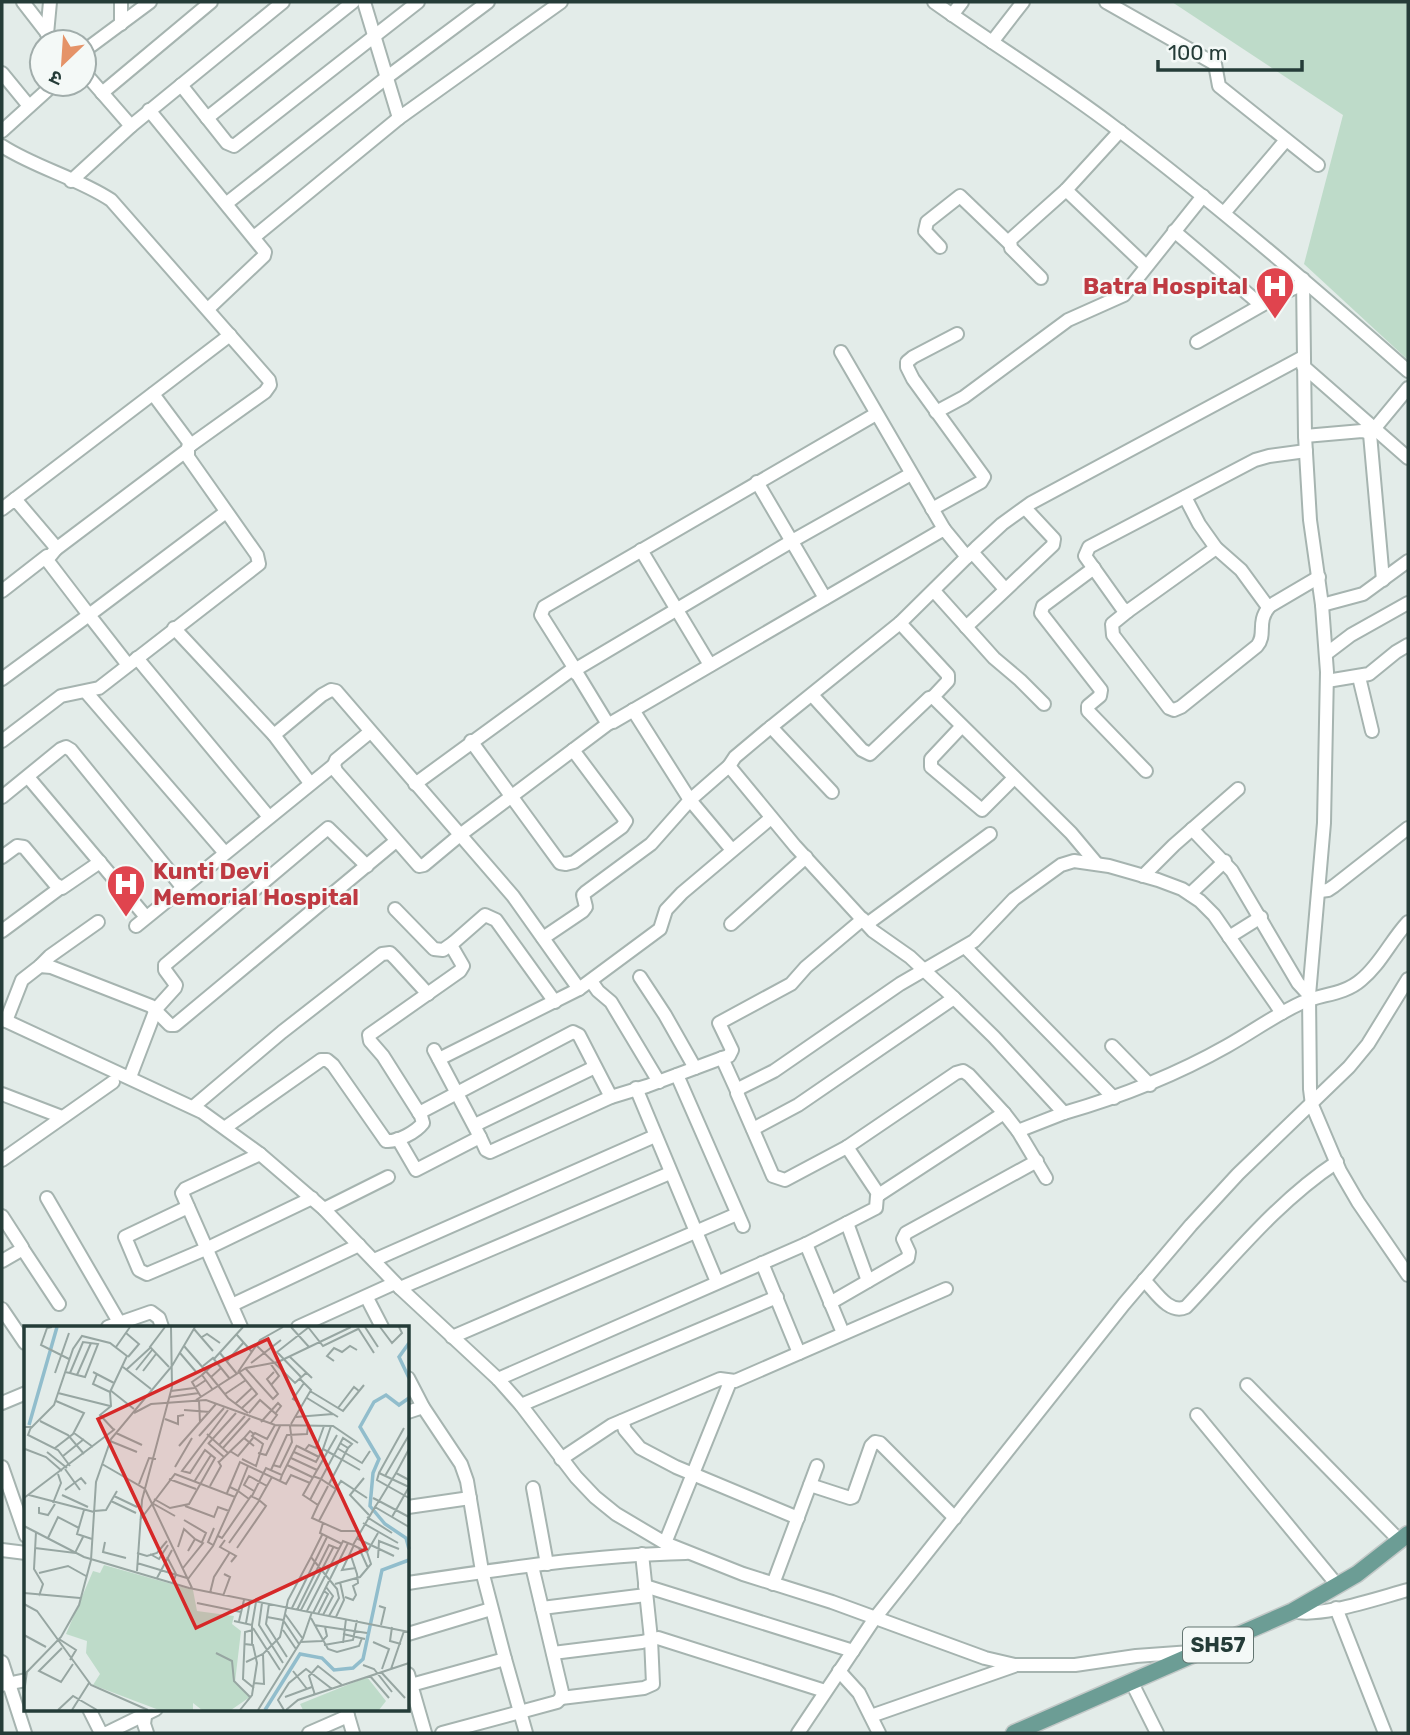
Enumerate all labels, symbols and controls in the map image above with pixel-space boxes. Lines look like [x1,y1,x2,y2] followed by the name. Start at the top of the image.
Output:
[28,28,98,98] north arrow
[1158,28,1302,72] scale bar
[1168,40,1227,65] text: 100 m
[45,65,66,91] text: उ
[1254,265,1296,320] hospital icon: Batra Hospital
[1083,272,1248,300] place label: Batra Hospital
[153,857,359,911] place label: Kunti Devi Memorial Hospital
[105,863,147,918] hospital icon: Kunti Devi Memorial Hospital
[24,1326,410,1710] inset map
[1183,1628,1253,1662] road number: SH57

